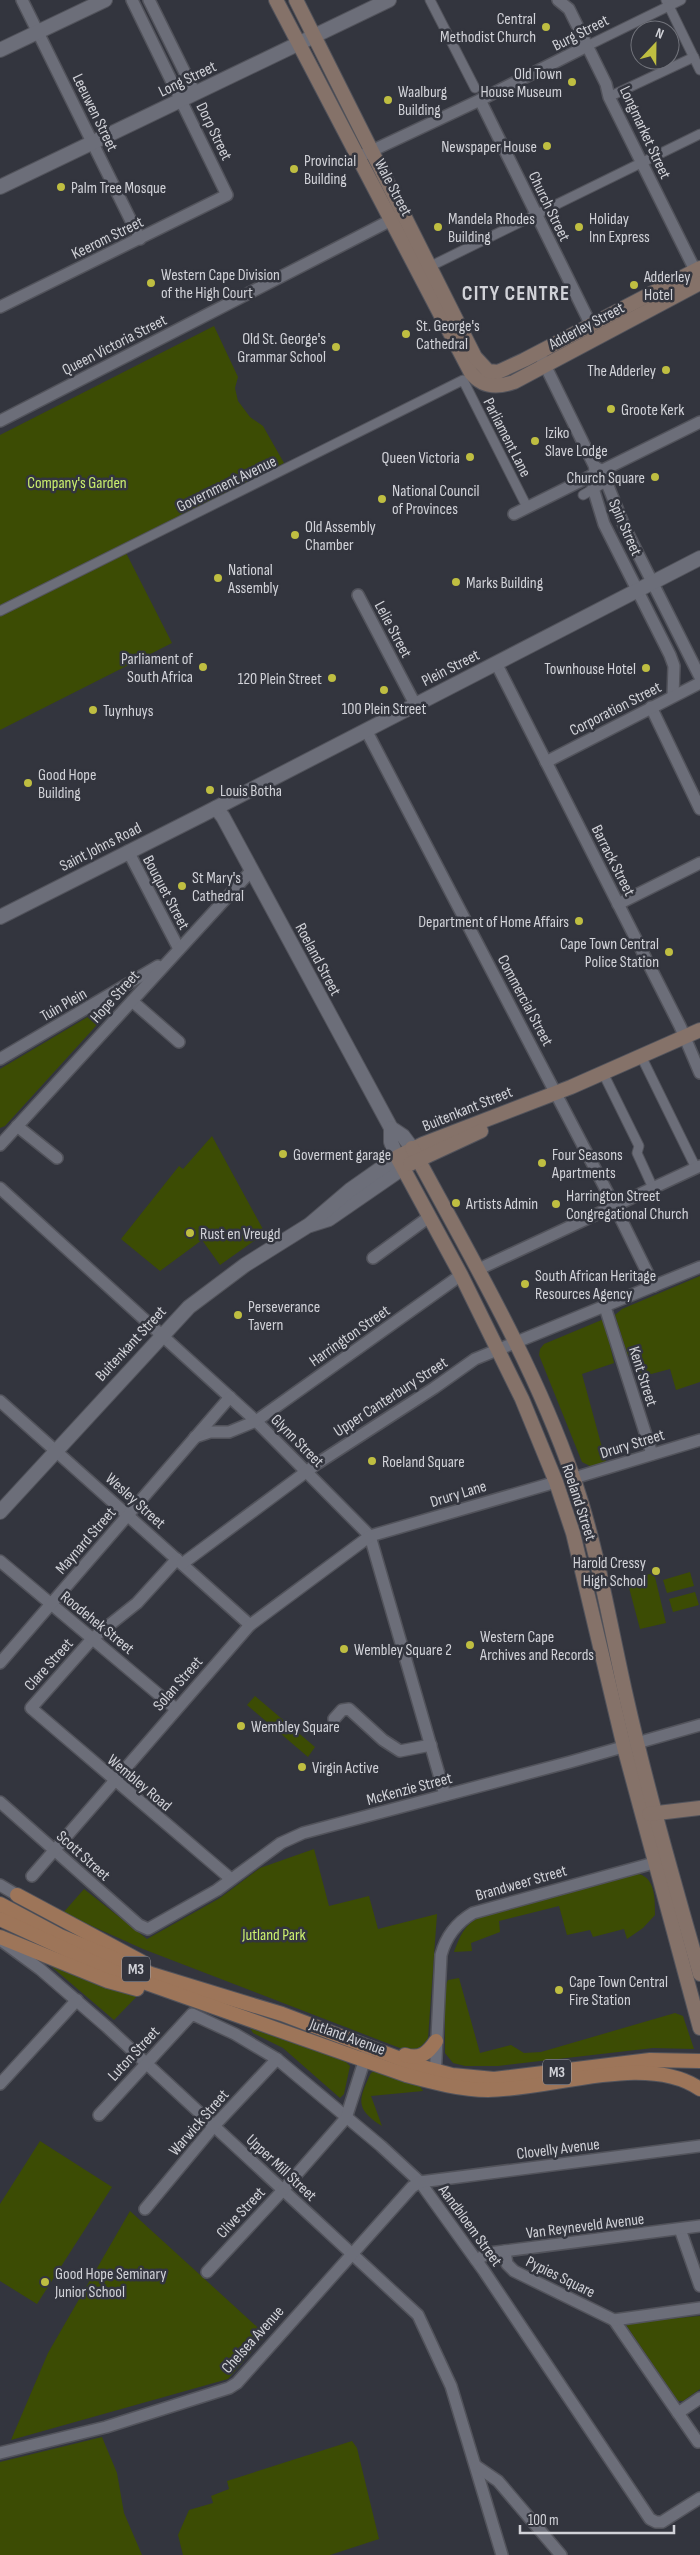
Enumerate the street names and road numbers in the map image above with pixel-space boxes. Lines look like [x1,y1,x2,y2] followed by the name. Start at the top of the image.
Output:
[549,11,612,56] street label: Burg Street
[156,57,220,101] street label: Long Street
[68,71,122,155] street label: Leeuwen Street
[615,83,674,182] street label: Longmarket Street
[192,100,236,164] street label: Dorp Street
[370,156,416,220] street label: Wale Street
[524,169,574,245] street label: Church Street
[69,213,147,264] street label: Keerom Street
[545,298,628,355] street label: Adderley Street
[59,311,170,380] street label: Queen Victoria Street
[479,395,535,480] street label: Parliament Lane
[174,452,280,517] street label: Government Avenue
[604,497,645,559] street label: Spin Street
[370,598,415,661] street label: Lelie Street
[419,646,483,691] street label: Plein Street
[567,678,665,741] street label: Corporation Street
[57,819,145,876] street label: Saint Johns Road
[587,822,639,900] street label: Barrack Street
[138,852,193,933] street label: Bouquet Street
[291,920,345,999] street label: Roeland Street
[493,952,557,1050] street label: Commercial Street
[87,967,144,1027] street label: Hope Street
[37,984,90,1026] street label: Tuin Plein
[420,1083,515,1136] street label: Buitenkant Street
[306,1301,394,1371] street label: Harrington Street
[92,1303,171,1385] street label: Buitenkant Street
[624,1344,661,1409] street label: Kent Street
[330,1353,451,1441] street label: Upper Canterbury Street
[266,1411,327,1472] street label: Glynn Street
[598,1426,667,1463] street label: Drury Street
[557,1462,600,1543] street label: Roeland Street
[101,1469,169,1533] street label: Wesley Street
[428,1477,489,1512] street label: Drury Lane
[52,1504,120,1578] street label: Maynard Street
[56,1588,138,1659] street label: Roodehek Street
[21,1635,78,1695] street label: Clare Street
[149,1653,207,1715] street label: Solan Street
[103,1751,175,1816] street label: Wembley Road
[365,1769,454,1810] street label: McKenzie Street
[52,1827,114,1885] street label: Scott Street
[474,1861,569,1906] street label: Brandweer Street
[122,1956,150,1982] road number: M3
[306,2015,388,2060] street label: Jutland Avenue
[104,2023,164,2085] street label: Luton Street
[543,2060,571,2084] road number: M3
[165,2086,233,2160] street label: Warwick Street
[242,2131,320,2206] street label: Upper Mill Street
[516,2135,601,2164] street label: Clovelly Avenue
[433,2181,506,2270] street label: Aandbloem Street
[213,2183,270,2242] street label: Clive Street
[525,2210,645,2243] street label: Van Reyneveld Avenue
[523,2252,598,2302] street label: Pypies Square
[218,2302,288,2378] street label: Chelsea Avenue

